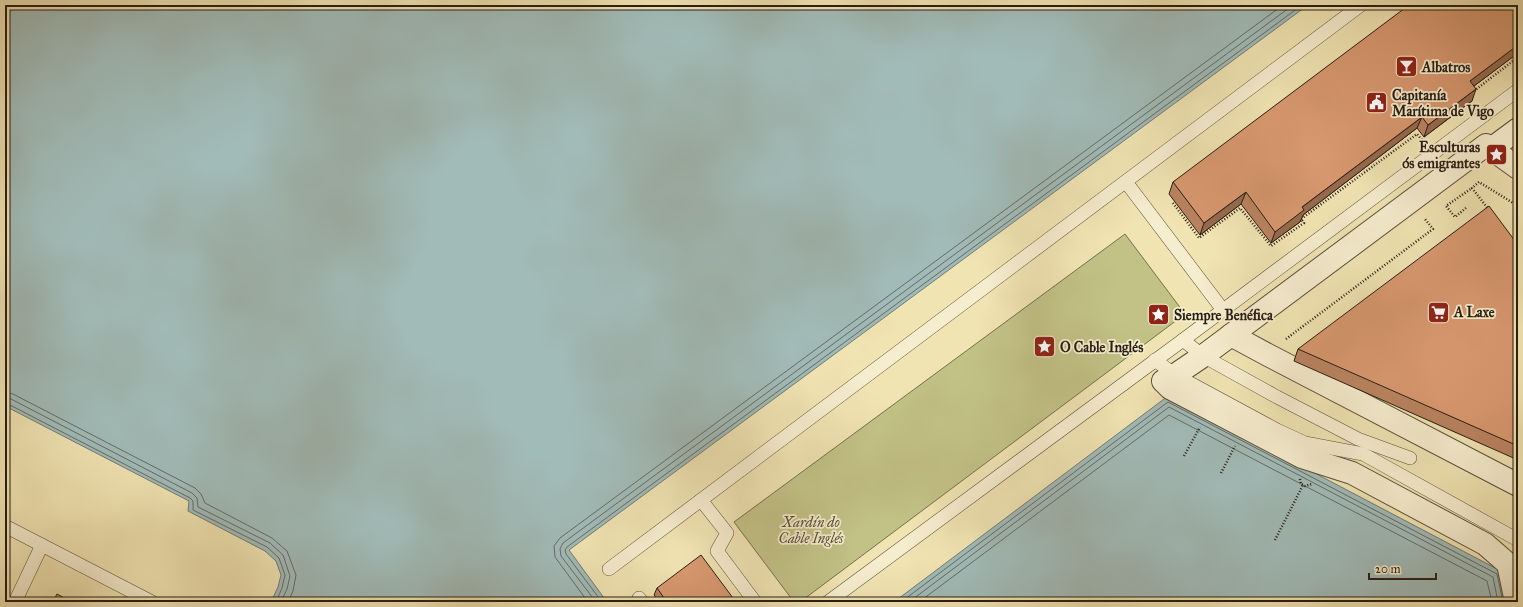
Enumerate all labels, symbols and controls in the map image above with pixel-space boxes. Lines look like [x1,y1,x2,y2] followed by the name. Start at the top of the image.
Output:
[1394,54,1420,80] bar icon: Albatros
[1421,59,1470,76] place label: Albatros
[1392,87,1494,121] place label: Capitanía Marítima de Vigo
[1364,90,1390,116] public building icon: Capitanía Marítima de Vigo
[1402,139,1480,173] place label: Esculturas ós emigrantes
[1483,142,1509,168] place icon: Esculturas ós emigrantes
[1426,299,1452,325] supermarket icon: A Laxe
[1146,302,1172,328] place icon: Siempre Benéfica
[1453,304,1495,321] place label: A Laxe
[1174,307,1274,325] place label: Siempre Benéfica
[1031,334,1057,360] place icon: O Cable Inglés
[1060,339,1143,357] place label: O Cable Inglés
[779,514,844,547] park label: Xardín do Cable Inglés
[1369,555,1436,581] scale bar
[1375,562,1401,576] text: 20 m

